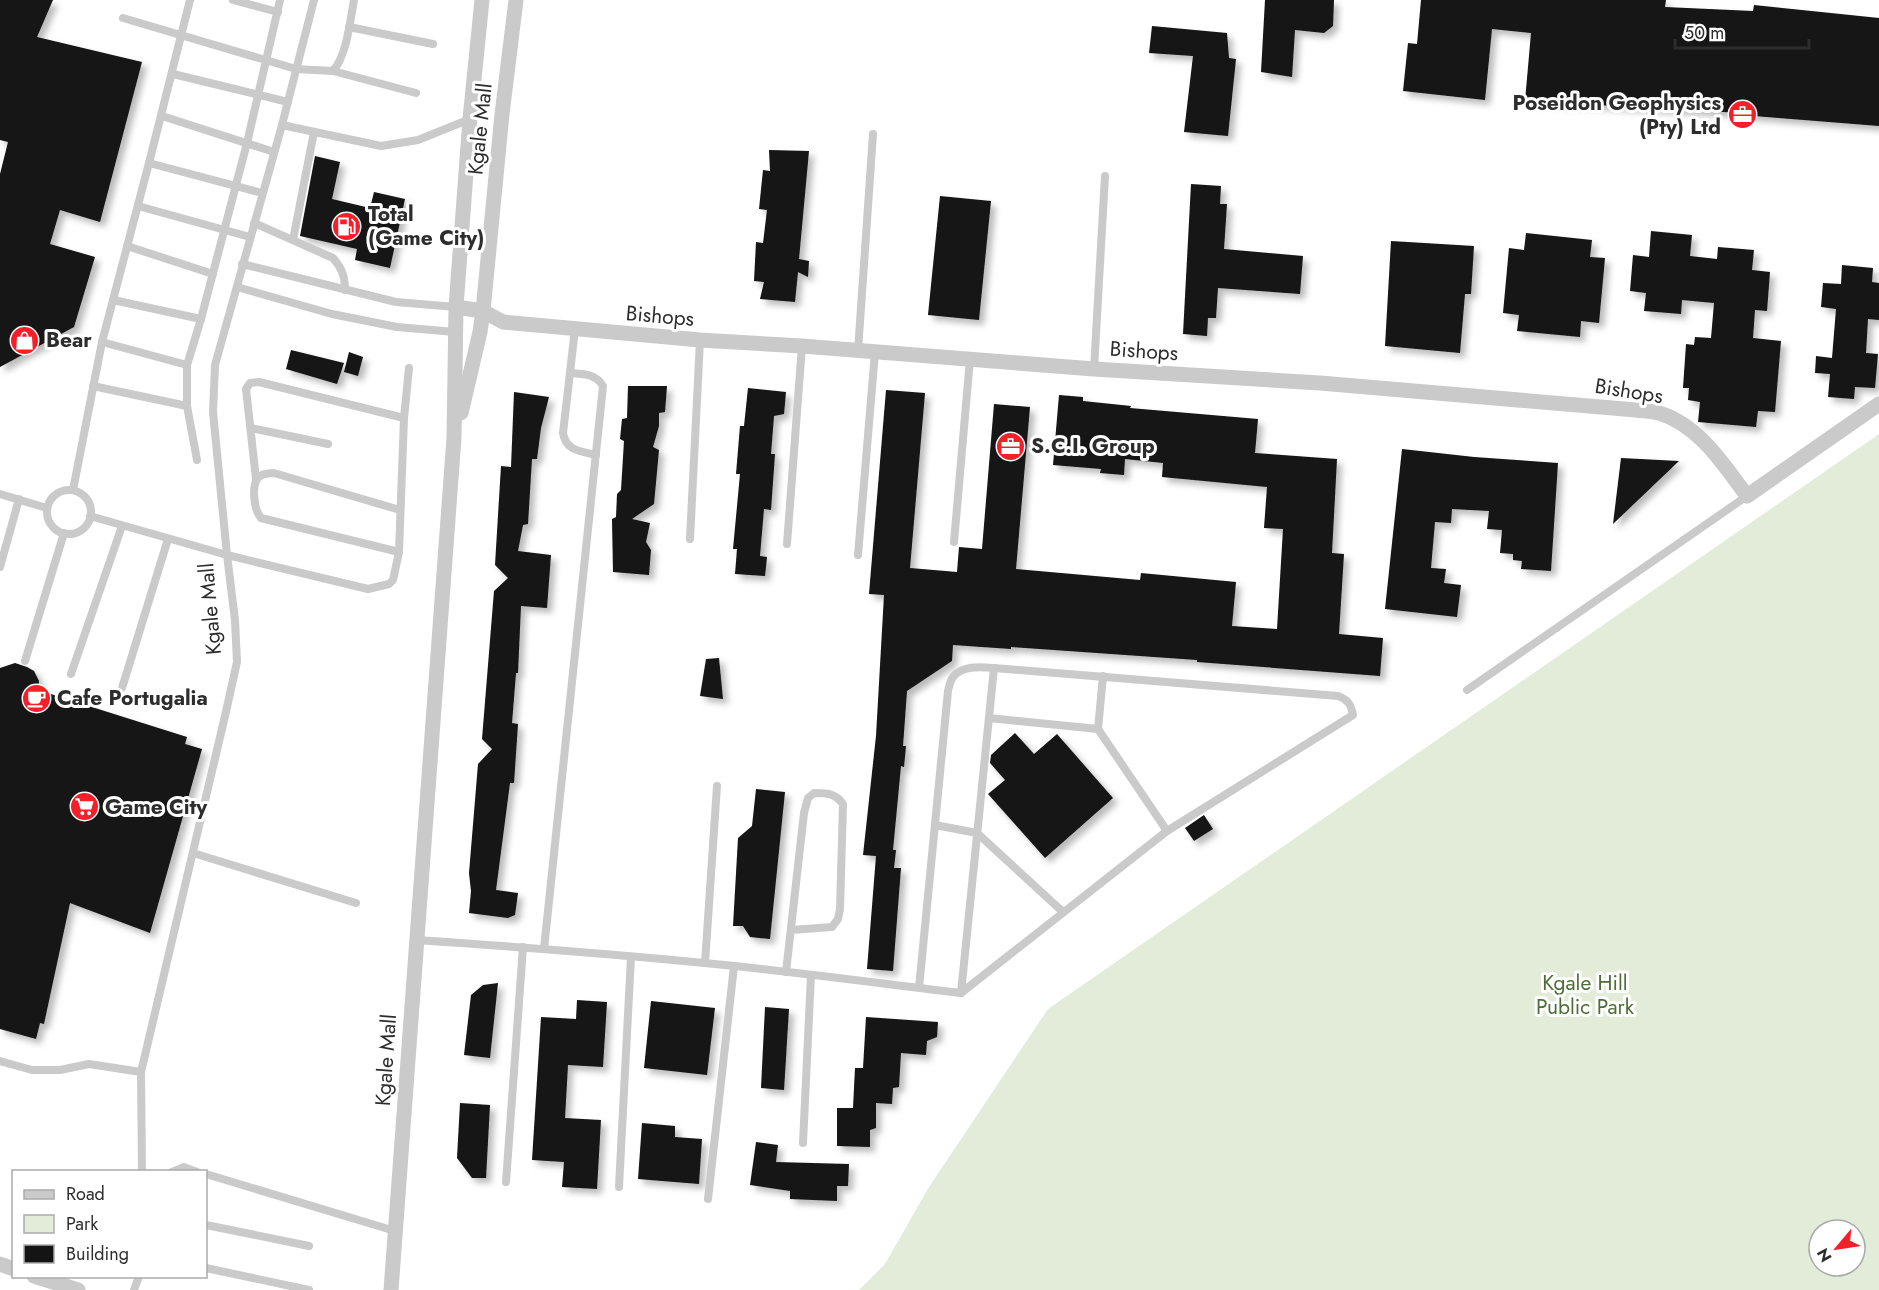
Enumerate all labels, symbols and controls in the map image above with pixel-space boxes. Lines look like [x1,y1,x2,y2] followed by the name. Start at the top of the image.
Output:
[1675,12,1808,50] scale bar
[1684,20,1724,46] text: 50 m
[460,82,500,176] street label: Kgale Mall
[1512,88,1721,142] place label: Poseidon Geophysics (Pty) Ltd
[1726,99,1758,131] office icon: Poseidon Geophysics (Pty) Ltd
[368,199,484,253] place label: Total (Game City)
[331,210,363,242] fuel station icon: Total (Game City)
[625,298,695,334] street label: Bishops
[9,324,41,356] shop icon: Bear
[46,325,92,355] place label: Bear
[1109,334,1179,368] street label: Bishops
[1593,371,1665,411] street label: Bishops
[994,430,1026,462] office icon: S.C.I. Group
[1031,431,1155,461] place label: S.C.I. Group
[191,562,229,656] street label: Kgale Mall
[20,682,52,714] cafe icon: Cafe Portugalia
[57,683,208,713] place label: Cafe Portugalia
[68,791,100,823] supermarket icon: Game City
[105,792,208,822] place label: Game City
[1536,968,1635,1022] park label: Kgale Hill Public Park
[368,1013,404,1107] street label: Kgale Mall
[12,1170,207,1278] legend
[66,1181,105,1207] text: Road
[66,1211,98,1237] text: Park
[1807,1218,1867,1278] north arrow
[66,1241,129,1267] text: Building
[1811,1244,1837,1266] text: N

